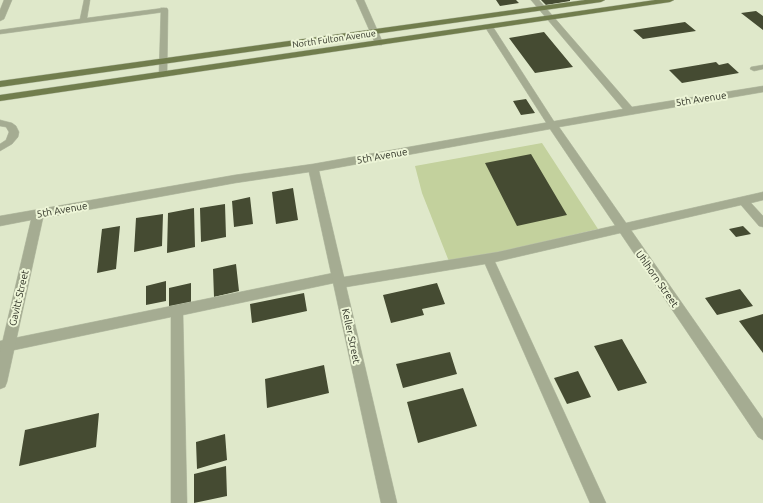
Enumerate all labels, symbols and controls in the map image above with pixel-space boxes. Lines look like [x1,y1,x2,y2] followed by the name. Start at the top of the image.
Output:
[292,28,376,50] street label: North Fulton Avenue
[675,89,727,109] street label: 5th Avenue
[356,146,408,166] street label: 5th Avenue
[36,200,88,220] street label: 5th Avenue
[633,248,681,310] street label: Uhlhorn Street
[7,269,31,327] street label: Gavitt Street
[339,307,363,365] street label: Keller Street

